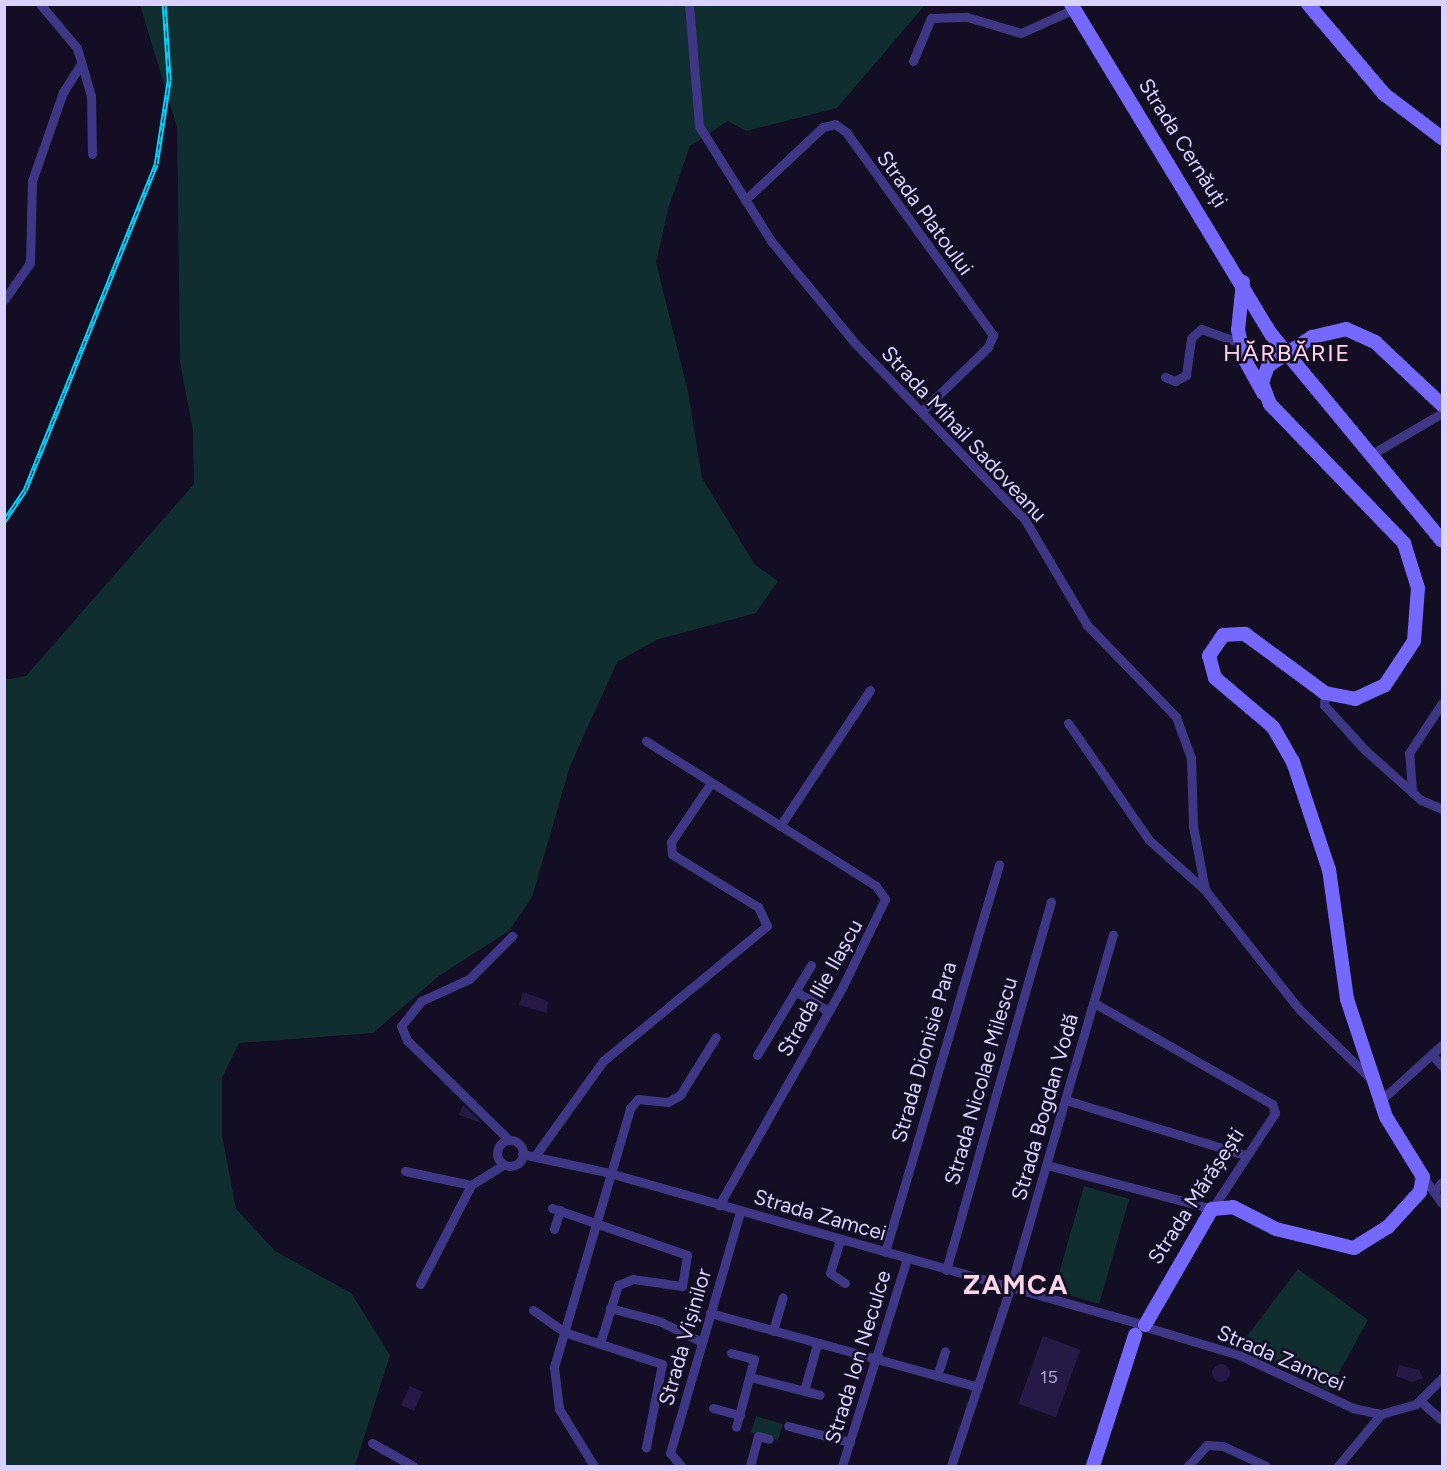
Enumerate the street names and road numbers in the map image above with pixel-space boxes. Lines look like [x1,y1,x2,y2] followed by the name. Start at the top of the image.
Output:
[1133,74,1233,212] street label: Strada Cernăuți
[872,146,978,280] street label: Strada Platoului
[876,341,1052,527] street label: Strada Mihail Sadoveanu
[772,915,868,1061] street label: Strada Ilie Ilașcu
[886,959,962,1145] street label: Strada Dionisie Para
[939,974,1023,1188] street label: Strada Nicolae Milescu
[1006,1011,1084,1203] street label: Strada Bogdan Vodă
[1143,1123,1249,1269] street label: Strada Mărășești
[751,1184,889,1246] street label: Strada Zamcei
[653,1266,717,1408] street label: Strada Vișinilor
[820,1267,896,1447] street label: Strada Ion Neculce
[1213,1320,1349,1396] street label: Strada Zamcei

